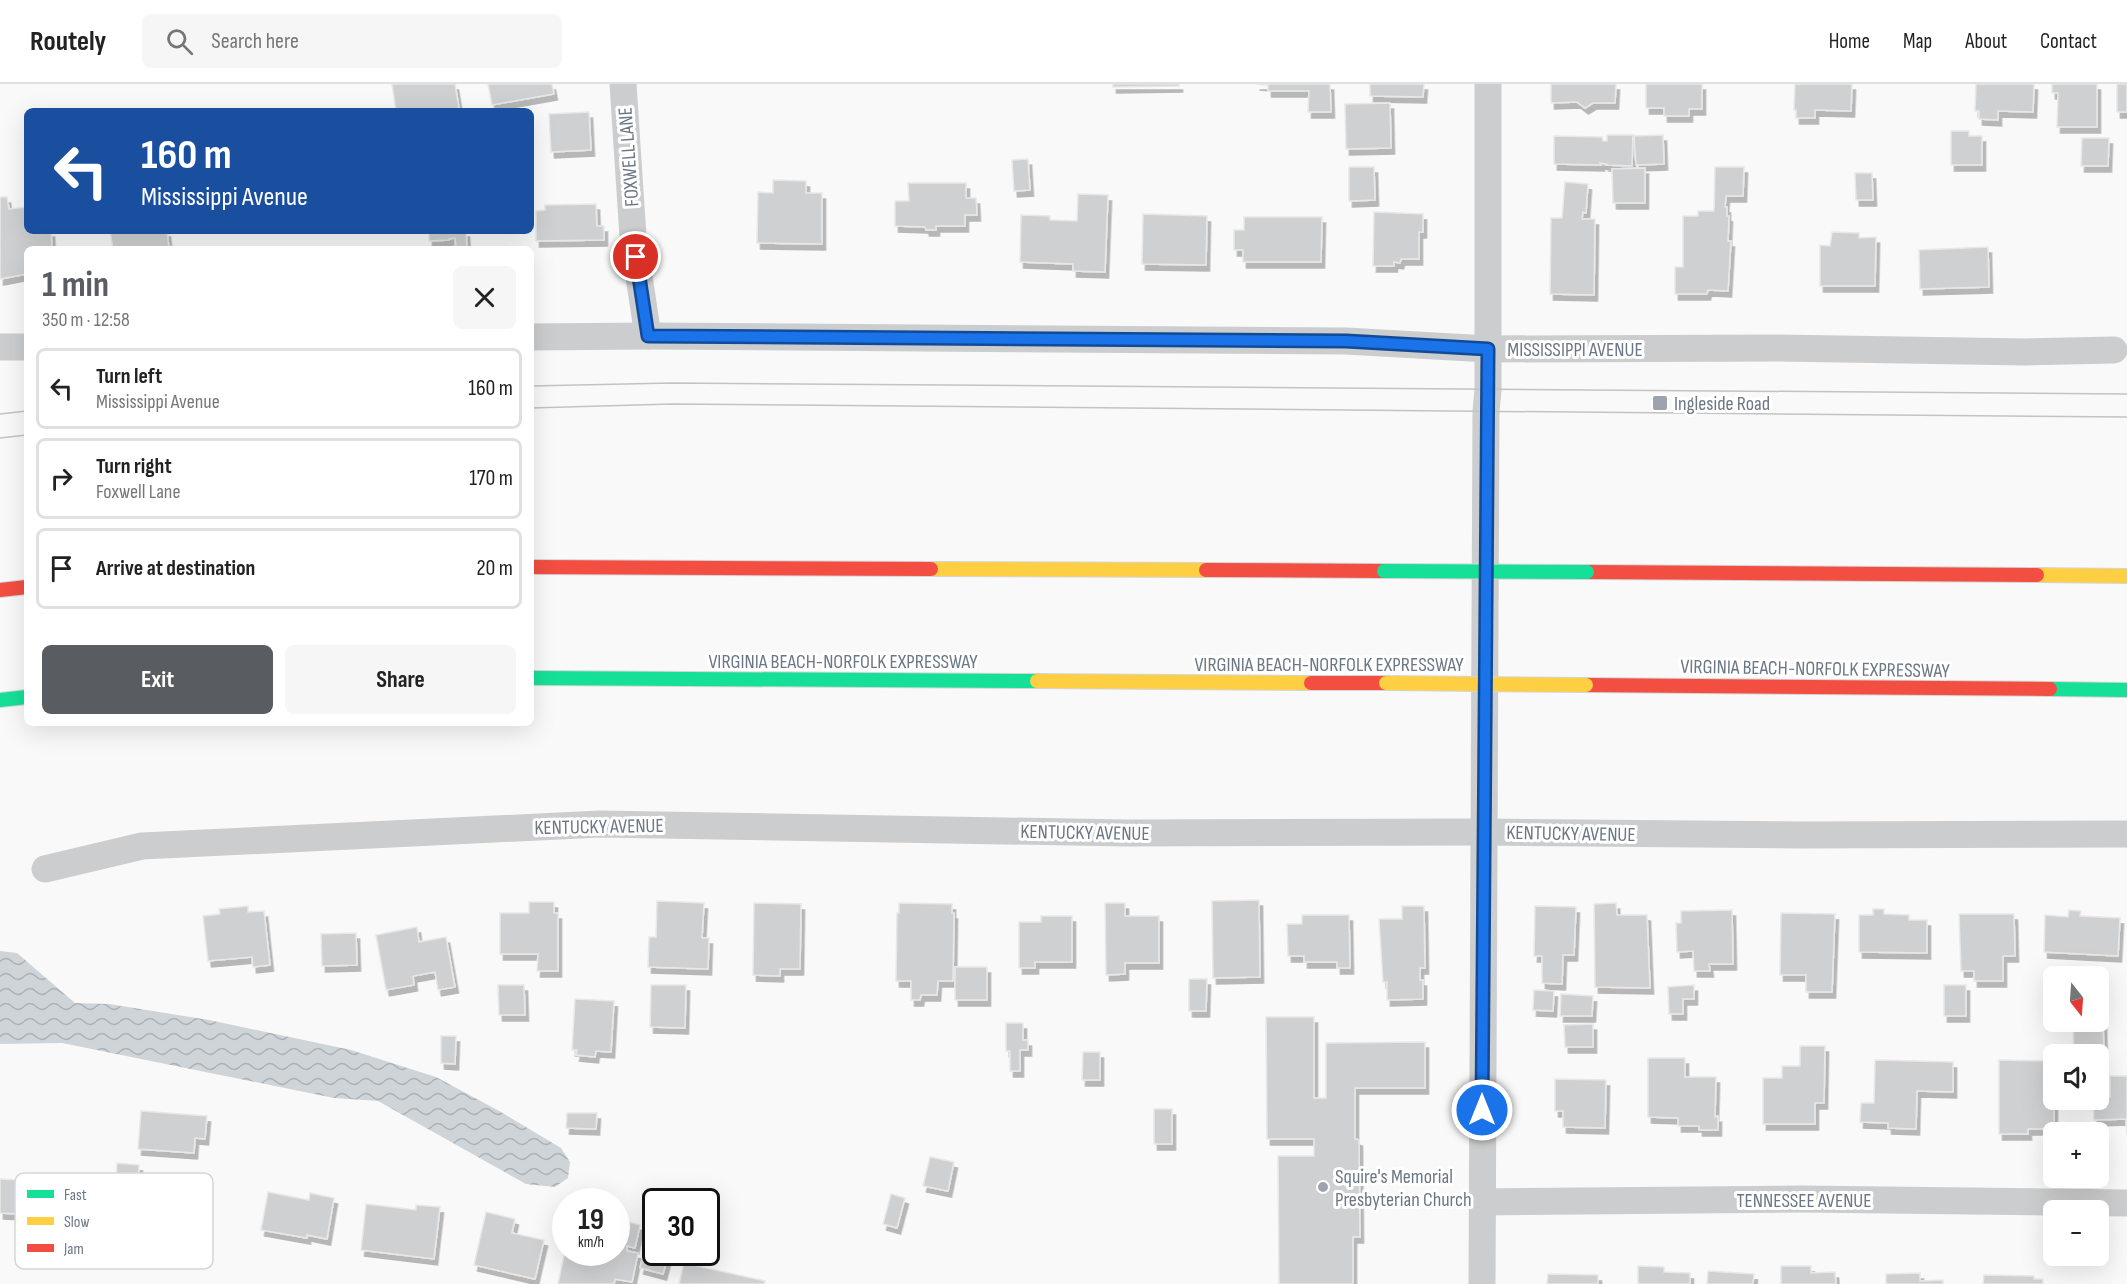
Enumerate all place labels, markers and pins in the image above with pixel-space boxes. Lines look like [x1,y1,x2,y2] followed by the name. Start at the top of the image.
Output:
[610,231,661,282] pin
[1674,392,1770,416] place label: Ingleside Road
[1651,394,1669,412] marker: Ingleside Road
[1335,1165,1472,1212] place label: Squire's Memorial Presbyterian Church
[1316,1180,1330,1194] marker: Squire's Memorial Presbyterian Church

